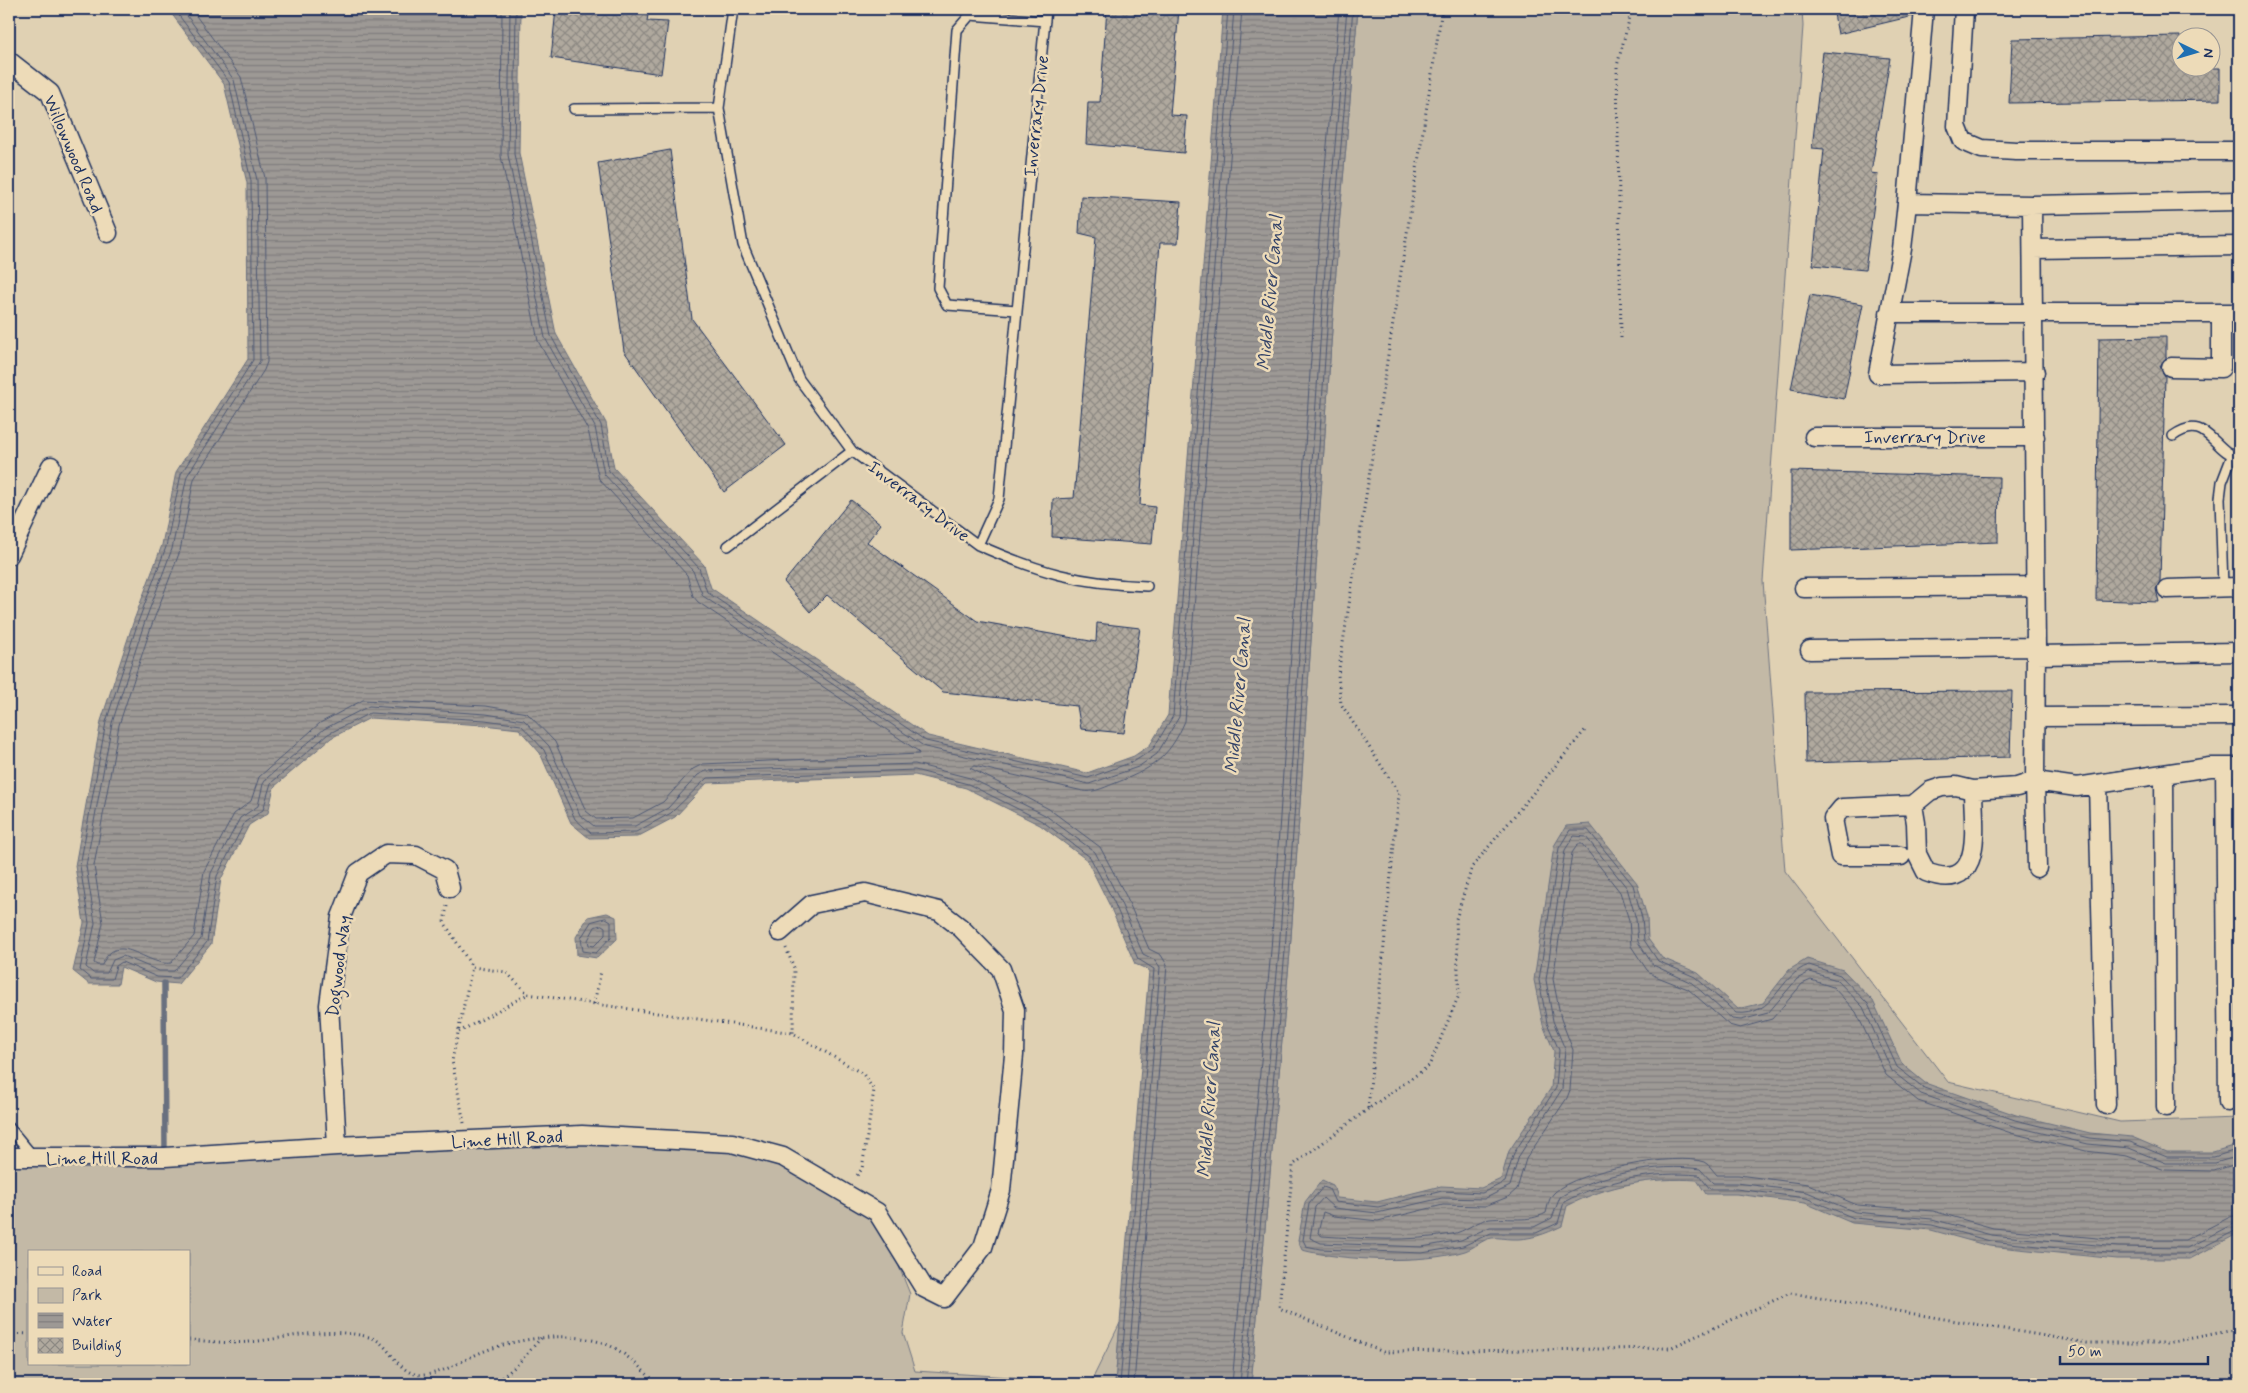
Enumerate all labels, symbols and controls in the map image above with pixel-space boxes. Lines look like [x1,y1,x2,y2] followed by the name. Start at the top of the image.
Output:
[2170,28,2220,78] north arrow
[2199,48,2217,58] text: N
[1019,54,1055,178] street label: Inverrary Drive
[37,92,109,217] street label: Willowwood Road
[1251,213,1290,372] water label: Middle River Canal
[1864,426,1986,450] street label: Inverrary Drive
[862,456,974,548] street label: Inverrary Drive
[1219,616,1258,775] water label: Middle River Canal
[321,914,359,1019] street label: Dogwood Way
[1192,1020,1227,1179] water label: Middle River Canal
[450,1125,564,1155] street label: Lime Hill Road
[46,1147,158,1171] street label: Lime Hill Road
[28,1250,190,1366] legend
[72,1262,102,1282] text: Road
[72,1286,102,1306] text: Park
[72,1312,112,1332] text: Water
[2060,1333,2208,1365] scale bar
[72,1336,122,1357] text: Building
[2068,1342,2102,1362] text: 50 m

